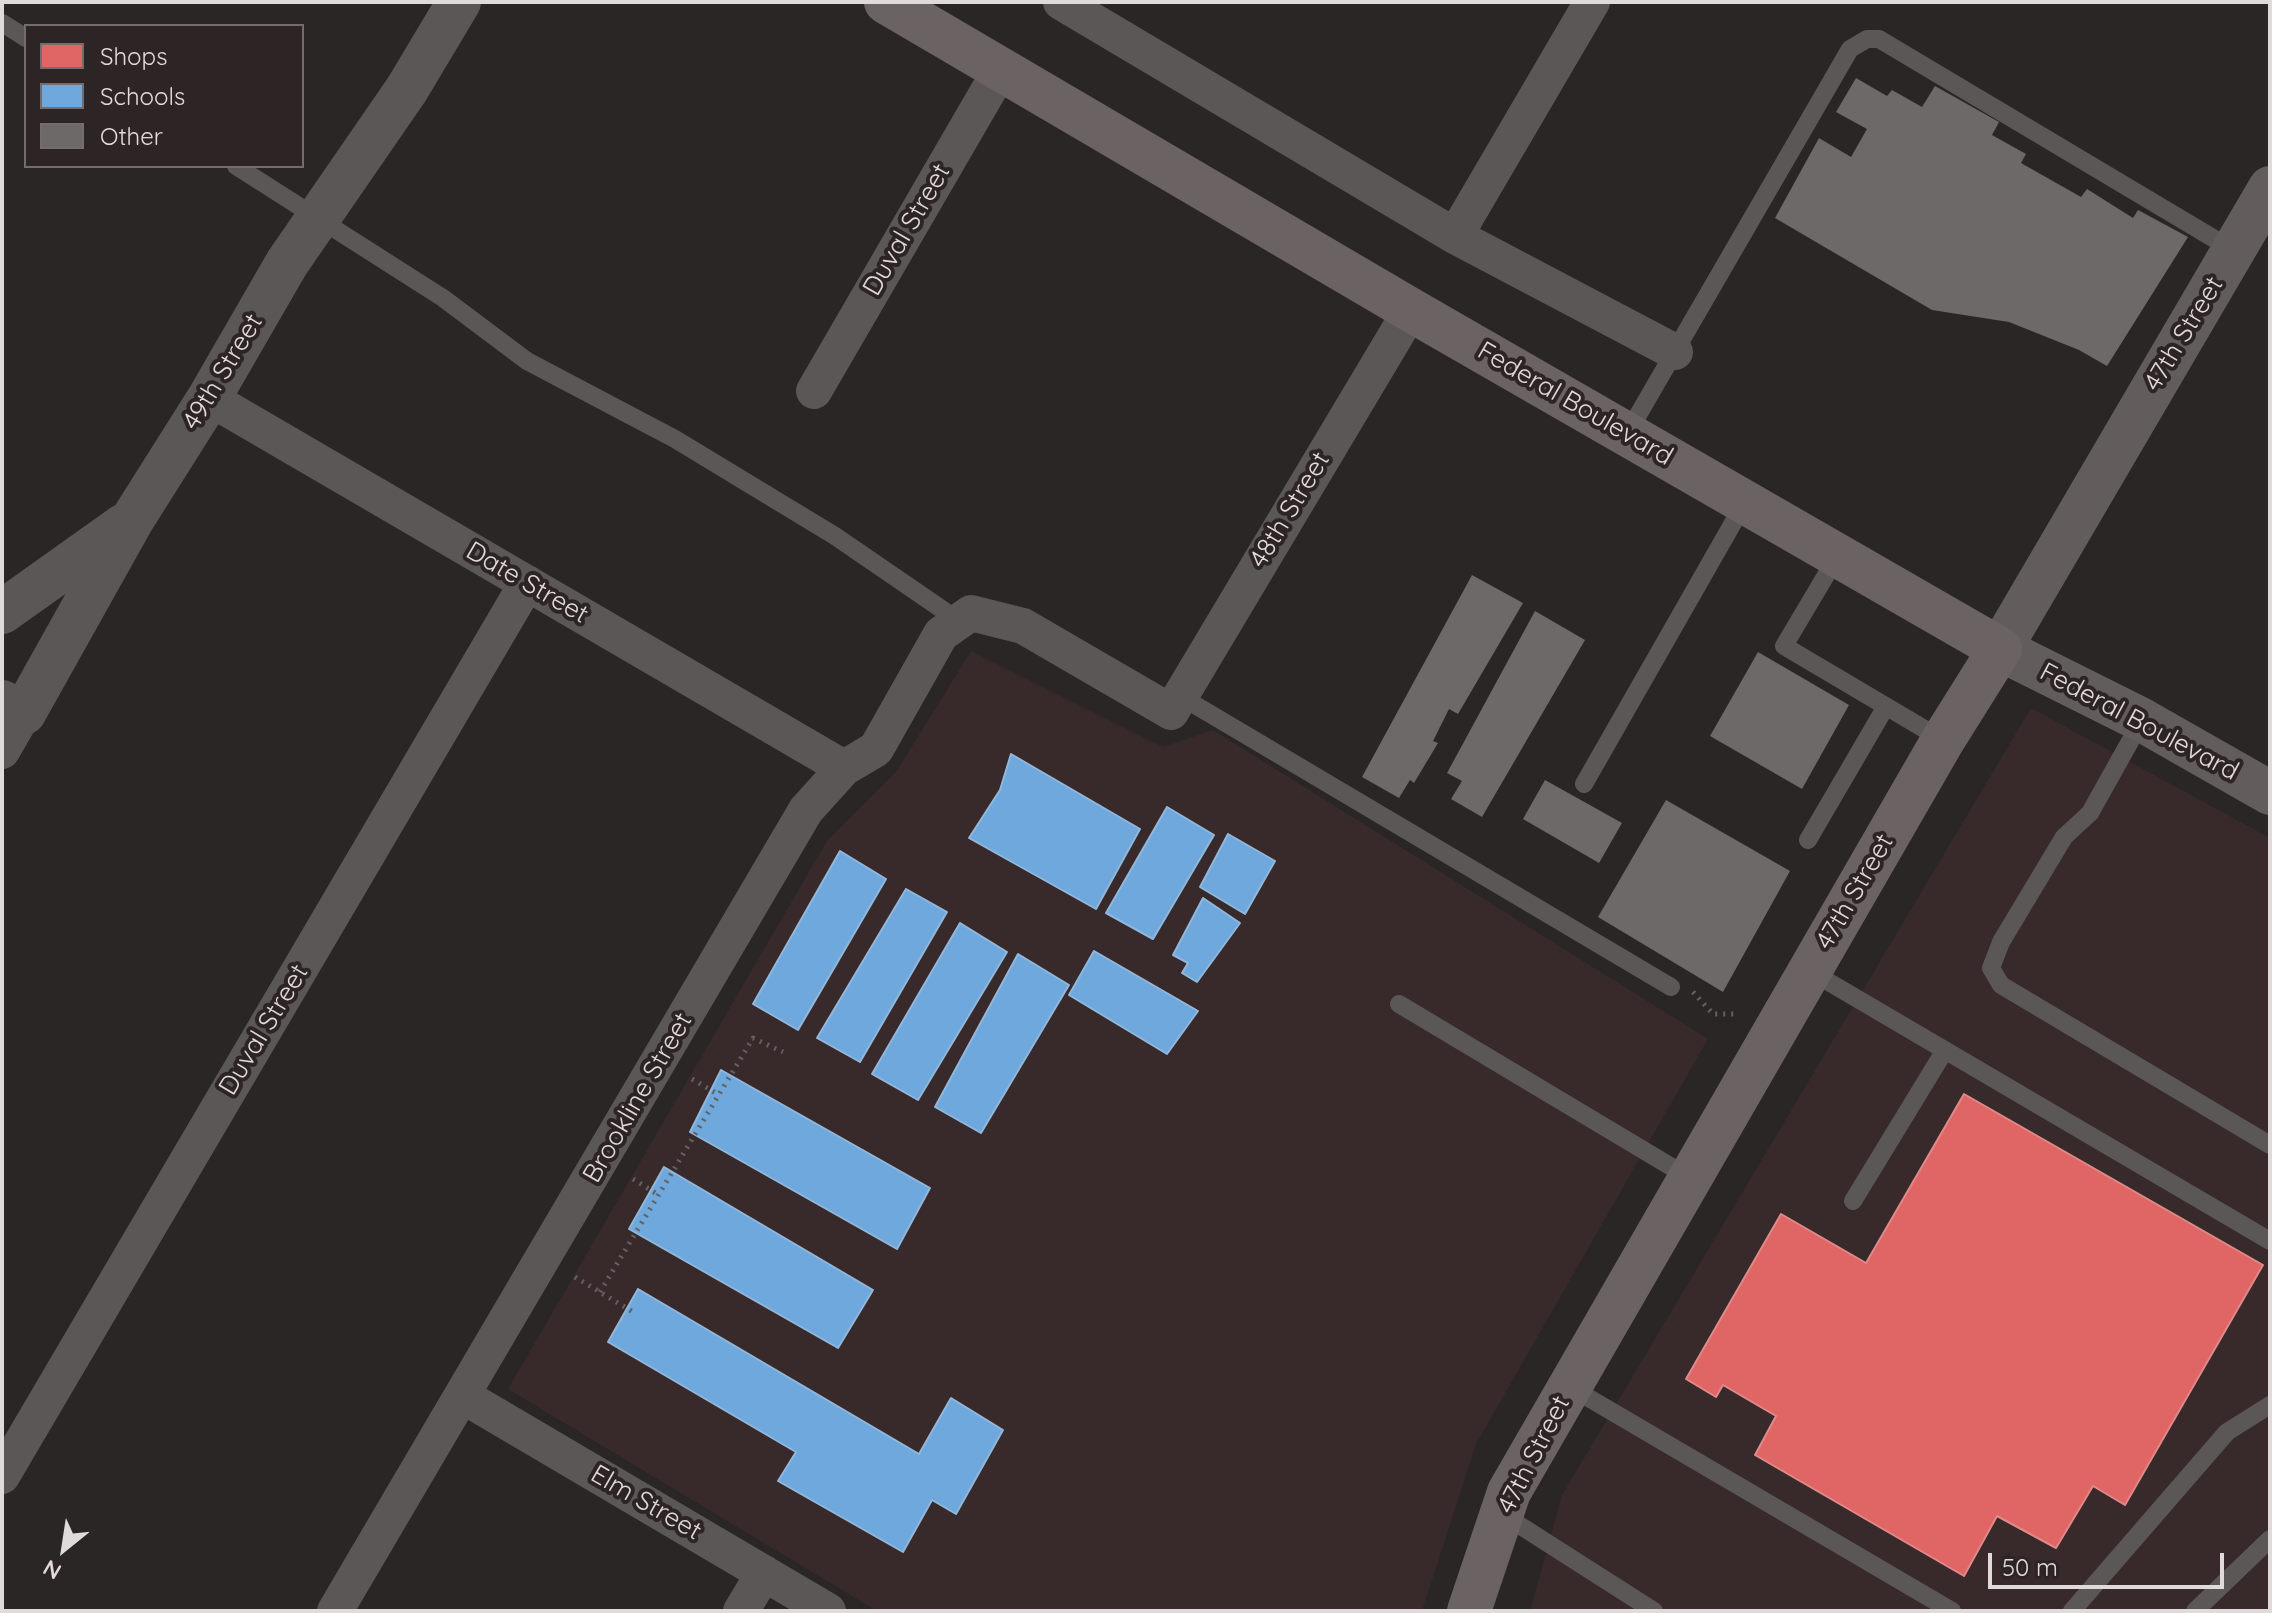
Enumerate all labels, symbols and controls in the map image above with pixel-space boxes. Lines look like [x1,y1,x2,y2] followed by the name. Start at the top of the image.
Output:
[24,24,304,168] legend
[100,41,167,71] text: Shops
[100,81,185,111] text: Schools
[100,121,163,151] text: Other
[857,159,957,301] street label: Duval Street
[2138,271,2230,397] street label: 47th Street
[176,308,270,436] street label: 49th Street
[1472,335,1678,473] street label: Federal Boulevard
[1243,446,1337,574] street label: 48th Street
[460,535,594,631] street label: Date Street
[2034,657,2244,787] street label: Federal Boulevard
[1809,829,1901,955] street label: 47th Street
[213,959,315,1101] street label: Duval Street
[577,1008,699,1188] street label: Brookline Street
[1491,1391,1577,1519] street label: 47th Street
[585,1459,707,1547] street label: Elm Street
[24,1509,104,1589] north arrow
[1992,1537,2228,1587] scale bar
[2002,1552,2058,1582] text: 50 m
[38,1554,66,1586] text: N

